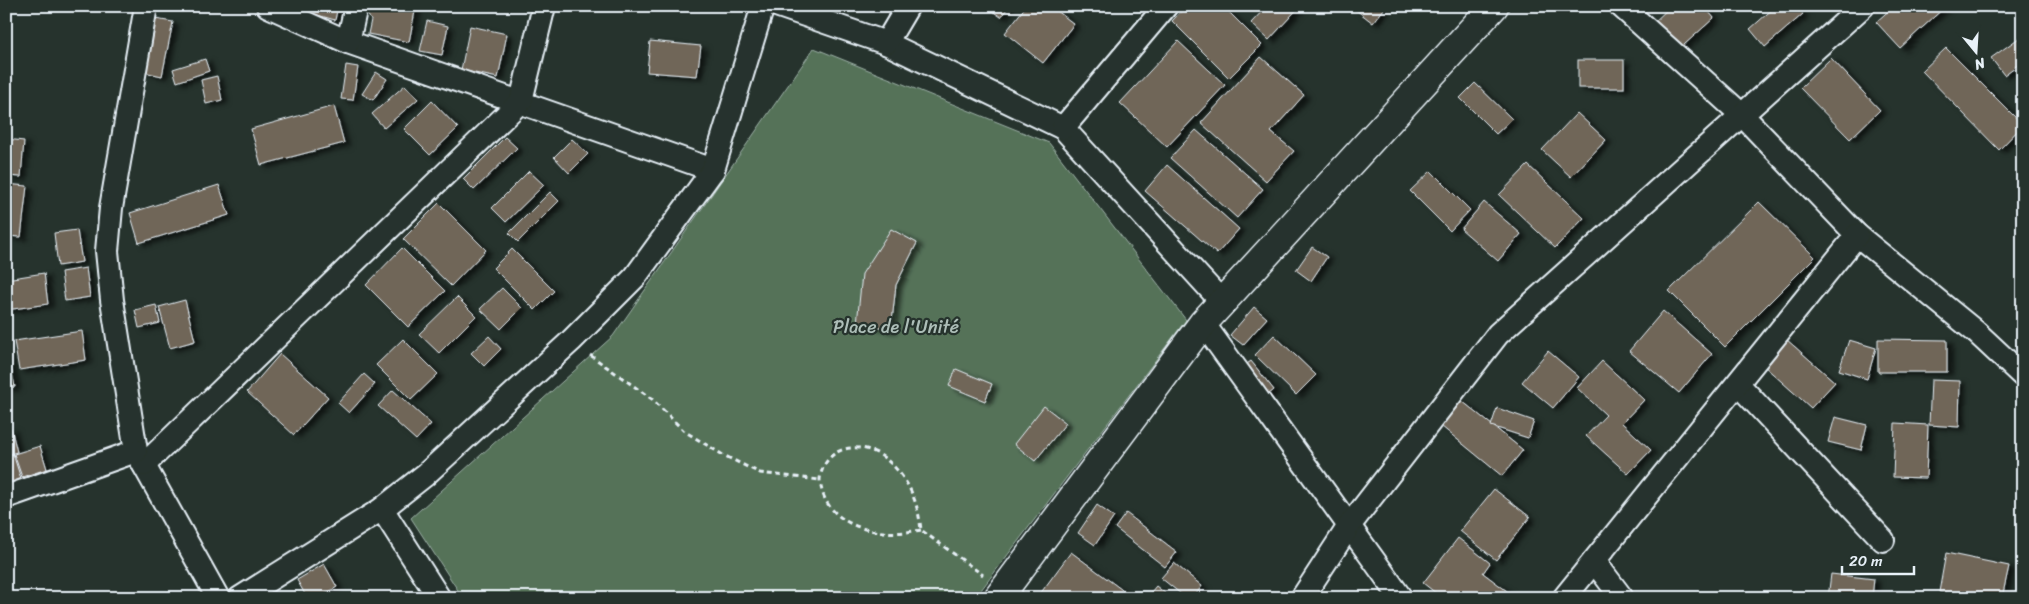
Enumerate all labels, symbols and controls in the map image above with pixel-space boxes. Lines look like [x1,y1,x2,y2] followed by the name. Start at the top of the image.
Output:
[1952,28,2002,78] north arrow
[1971,50,1989,77] text: N
[833,311,959,343] park label: Place de l'Unité
[1842,544,1914,576] scale bar
[1849,548,1883,574] text: 20 m

